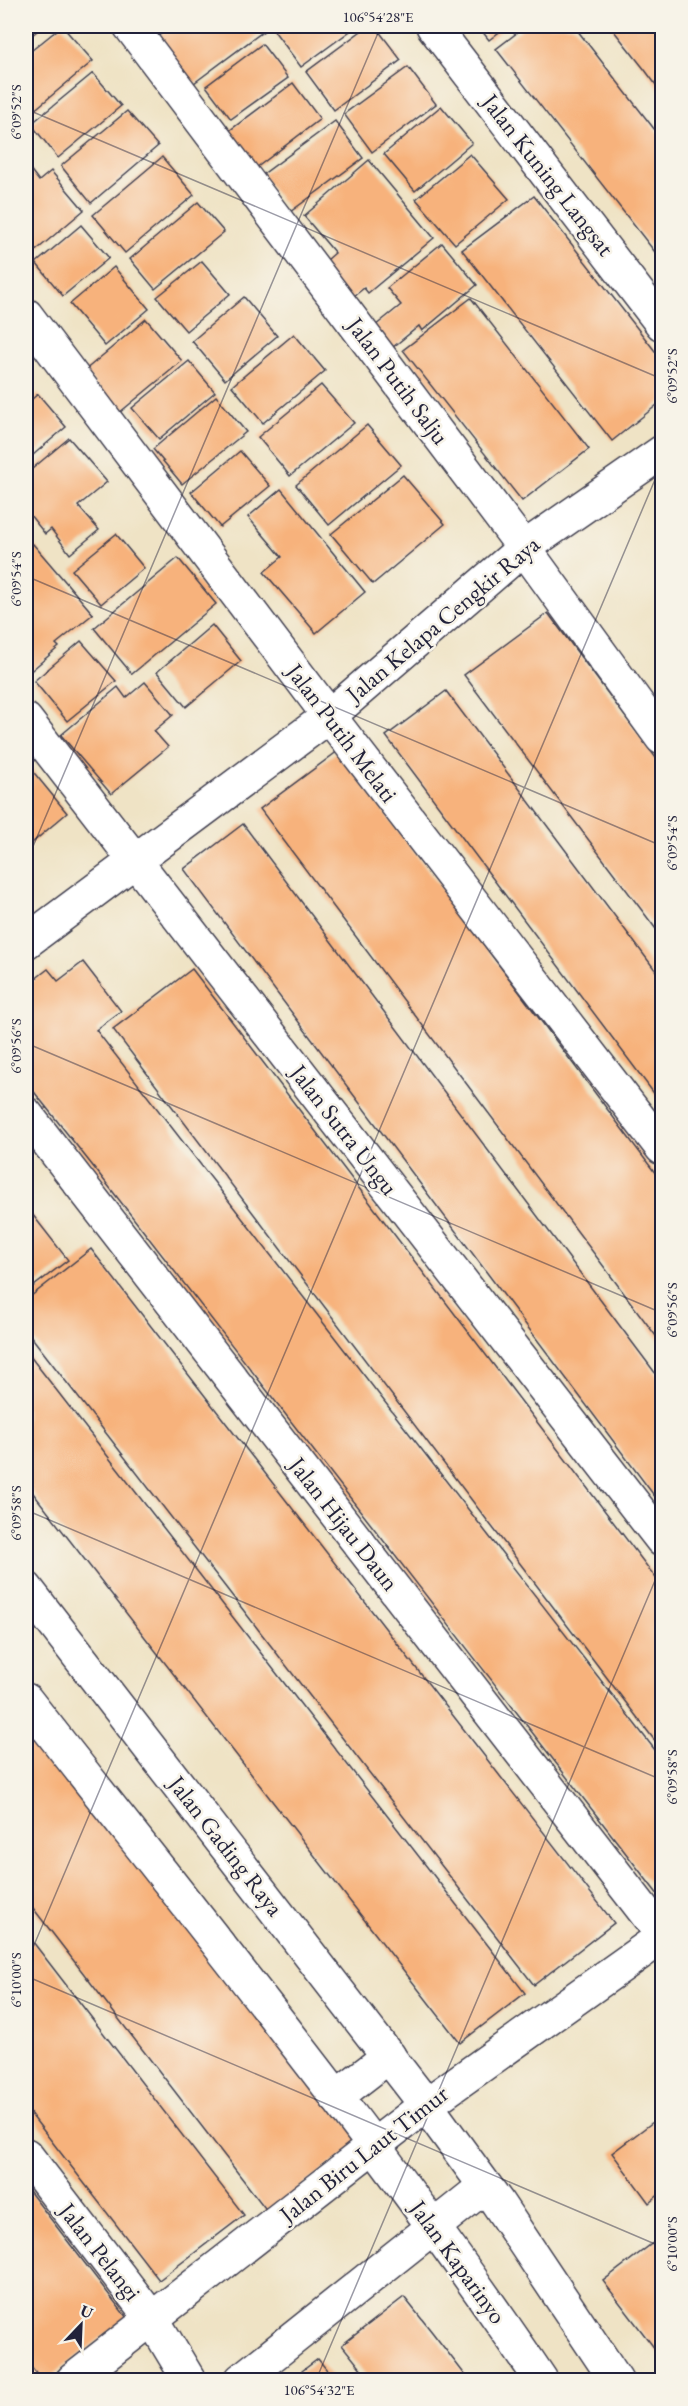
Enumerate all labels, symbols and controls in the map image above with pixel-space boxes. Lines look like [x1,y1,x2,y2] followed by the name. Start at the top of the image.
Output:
[342,7,414,26] text: 106°54'28"E
[6,84,25,140] text: 6°09'52"S
[474,86,622,262] street label: Jalan Kuning Langsat
[339,309,457,451] street label: Jalan Putih Salju
[662,348,681,404] text: 6°09'52"S
[338,528,546,710] street label: Jalan Kelapa Cengkir Raya
[6,551,25,607] text: 6°09'54"S
[279,655,405,809] street label: Jalan Putih Melati
[662,815,681,871] text: 6°09'54"S
[6,1018,25,1074] text: 6°09'56"S
[282,1056,405,1202] street label: Jalan Sutra Ungu
[662,1282,681,1338] text: 6°09'56"S
[281,1449,406,1597] street label: Jalan Hijau Daun
[6,1485,25,1541] text: 6°09'58"S
[662,1749,681,1805] text: 6°09'58"S
[161,1768,291,1922] street label: Jalan Gading Raya
[6,1952,25,2008] text: 6°10'00"S
[271,2078,454,2230] street label: Jalan Biru Laut Timur
[402,2192,514,2330] street label: Jalan Kaparinyo
[51,2195,148,2307] street label: Jalan Pelangi
[662,2216,681,2272] text: 6°10'00"S
[51,2295,111,2355] north arrow
[77,2300,96,2324] text: U
[283,2380,355,2399] text: 106°54'32"E

